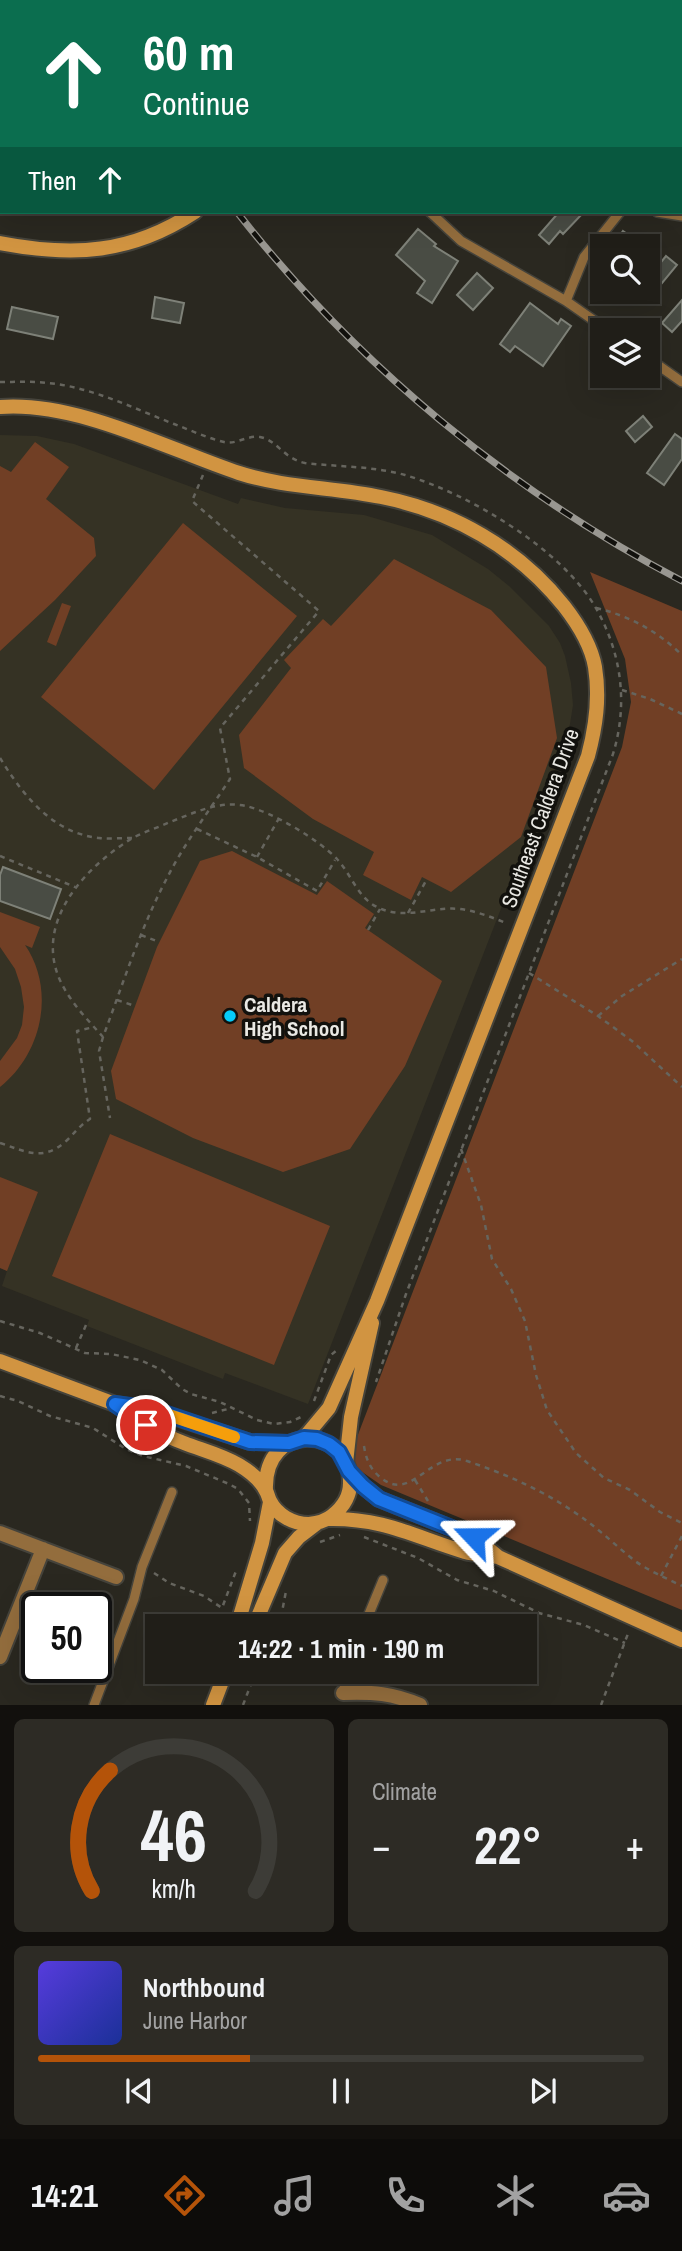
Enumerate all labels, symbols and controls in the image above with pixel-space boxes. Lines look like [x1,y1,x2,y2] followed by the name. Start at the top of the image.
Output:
[143,19,235,85] text: 60 m
[28,28,119,119] icon: ahead
[143,82,250,125] text: Continue
[91,161,129,199] icon: ahead
[28,163,77,198] text: Then
[590,234,660,388] map controls
[590,234,660,304] button: search
[590,318,660,388] button: layers
[494,724,586,912] street label: Southeast Caldera Drive
[244,990,344,1043] place label: Caldera High School
[222,1008,238,1024] marker: Caldera High School
[116,1395,176,1455] pin
[127,1406,165,1444] icon: arrive
[437,1500,511,1574] position arrow
[21,1592,112,1683] speed limit sign: 50
[238,1631,444,1666] text: 14:22 · 1 min · 190 m
[372,1776,437,1807] text: Climate
[141,1787,207,1885] text: 46
[474,1810,542,1880] text: 22°
[372,1820,390,1871] text: −
[626,1820,644,1871] text: +
[152,1872,196,1906] text: km/h
[143,1970,265,2005] text: Northbound
[143,2005,247,2036] text: June Harbor
[120,2072,158,2110] icon: previous
[322,2072,360,2110] icon: pause
[524,2072,562,2110] icon: next
[160,2171,209,2220] icon: directions
[270,2171,319,2220] icon: music
[381,2171,430,2220] icon: phone
[491,2171,540,2220] icon: climate
[602,2171,651,2220] icon: car
[31,2174,98,2217] text: 14:21

